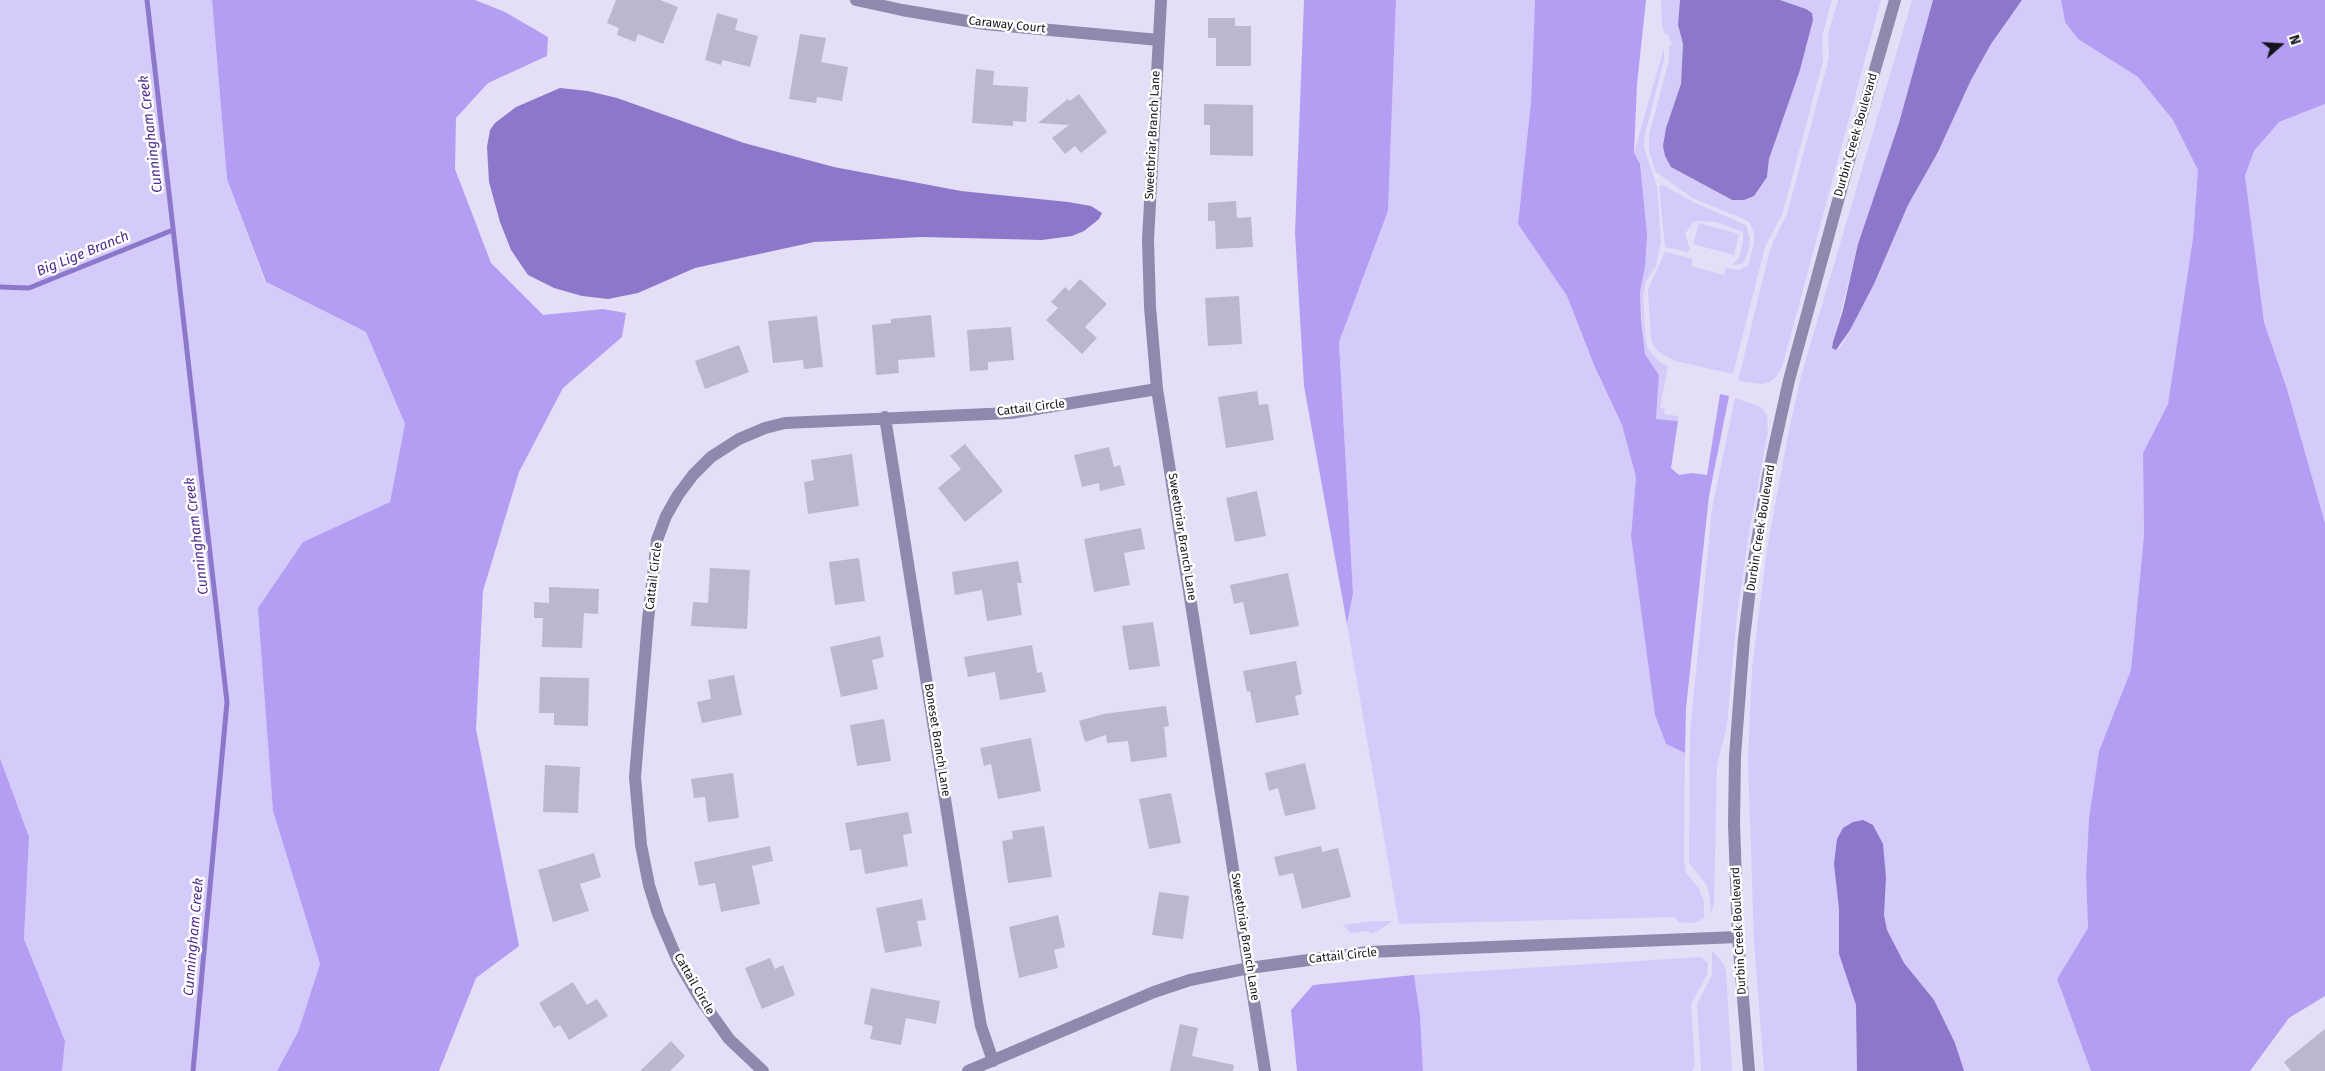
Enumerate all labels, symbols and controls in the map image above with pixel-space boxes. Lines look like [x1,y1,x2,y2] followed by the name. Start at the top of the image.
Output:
[968,14,1046,36] street label: Caraway Court
[2255,20,2305,70] north arrow
[2285,33,2304,47] text: N
[1142,70,1164,200] street label: Sweetbriar Branch Lane
[1831,71,1881,199] street label: Durbin Creek Boulevard
[135,74,167,194] water label: Cunningham Creek
[34,228,132,280] water label: Big Lige Branch
[996,397,1066,419] street label: Cattail Circle
[1744,464,1778,592] street label: Durbin Creek Boulevard
[1165,472,1199,602] street label: Sweetbriar Branch Lane
[181,476,213,596] water label: Cunningham Creek
[643,541,665,611] street label: Cattail Circle
[921,682,953,798] street label: Boneset Branch Lane
[1728,867,1750,995] street label: Durbin Creek Boulevard
[1228,872,1262,1002] street label: Sweetbriar Branch Lane
[180,877,208,997] water label: Cunningham Creek
[1308,945,1378,967] street label: Cattail Circle
[671,951,717,1017] street label: Cattail Circle

